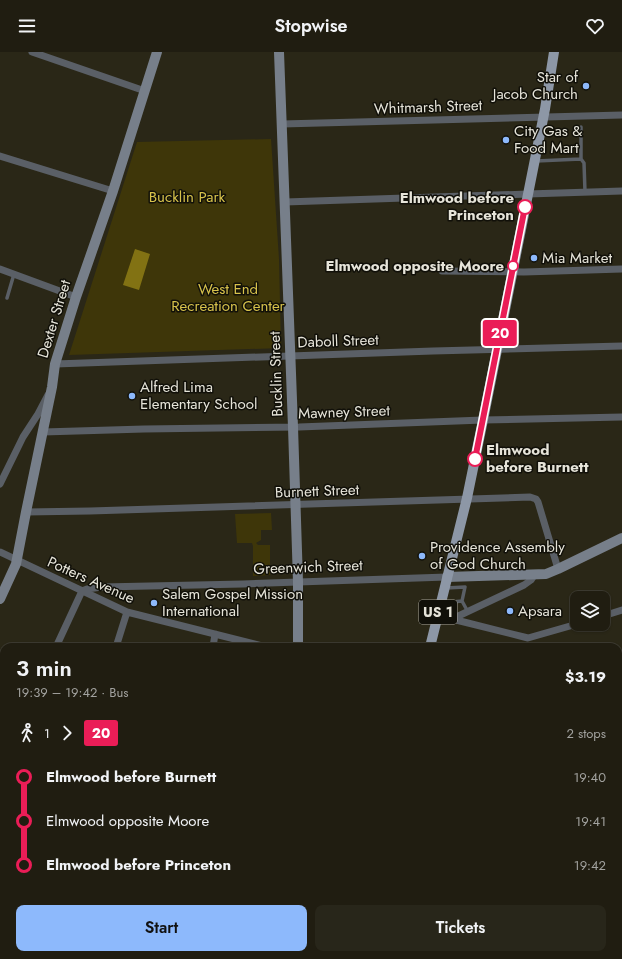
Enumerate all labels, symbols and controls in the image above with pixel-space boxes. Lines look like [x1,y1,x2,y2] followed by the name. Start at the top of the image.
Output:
[274,13,348,39] text: Stopwise
[16,15,38,37] icon: menu
[584,15,606,37] icon: heart
[491,66,579,105] place label: Star of Jacob Church
[581,81,591,91] marker: Star of Jacob Church
[373,94,483,120] street label: Whitmarsh Street
[514,120,582,159] place label: City Gas & Food Mart
[501,135,511,145] marker: City Gas & Food Mart
[149,186,226,208] park label: Bucklin Park
[400,187,514,226] place label: Elmwood before Princeton
[517,199,533,215] marker: Elmwood before Princeton
[542,247,612,269] place label: Mia Market
[529,253,539,263] marker: Mia Market
[325,255,504,277] place label: Elmwood opposite Moore
[507,260,519,272] marker: Elmwood opposite Moore
[32,277,76,361] street label: Dexter Street
[171,278,286,317] park label: West End Recreation Center
[482,320,518,346] line badge: 20
[491,323,509,343] text: 20
[297,329,379,353] street label: Daboll Street
[264,330,288,417] street label: Bucklin Street
[140,376,257,415] place label: Alfred Lima Elementary School
[127,391,137,401] marker: Alfred Lima Elementary School
[298,399,391,425] street label: Mawney Street
[486,439,589,478] place label: Elmwood before Burnett
[467,451,483,467] marker: Elmwood before Burnett
[274,479,360,503] street label: Burnett Street
[430,536,565,575] place label: Providence Assembly of God Church
[44,551,138,609] street label: Potters Avenue
[417,551,427,561] marker: Providence Assembly of God Church
[253,554,363,580] street label: Greenwich Street
[162,583,303,622] place label: Salem Gospel Mission International
[570,591,610,631] map controls
[570,591,610,631] button: layers
[149,598,159,608] marker: Salem Gospel Mission International
[419,600,457,624] road number: US 1
[518,600,562,622] place label: Apsara
[505,606,515,616] marker: Apsara
[16,652,72,684] text: 3 min
[565,666,606,688] text: $3.19
[16,683,128,702] text: 19:39 – 19:42 · Bus
[16,722,38,744] icon: walk
[56,722,78,744] icon: forward
[92,723,110,743] text: 20
[44,724,50,743] text: 1
[567,724,606,743] text: 2 stops
[46,766,216,788] text: Elmwood before Burnett
[573,768,606,787] text: 19:40
[46,810,209,832] text: Elmwood opposite Moore
[575,812,606,831] text: 19:41
[46,854,231,876] text: Elmwood before Princeton
[574,856,606,875] text: 19:42
[16,905,307,951] button: Start
[315,905,606,951] button: Tickets

